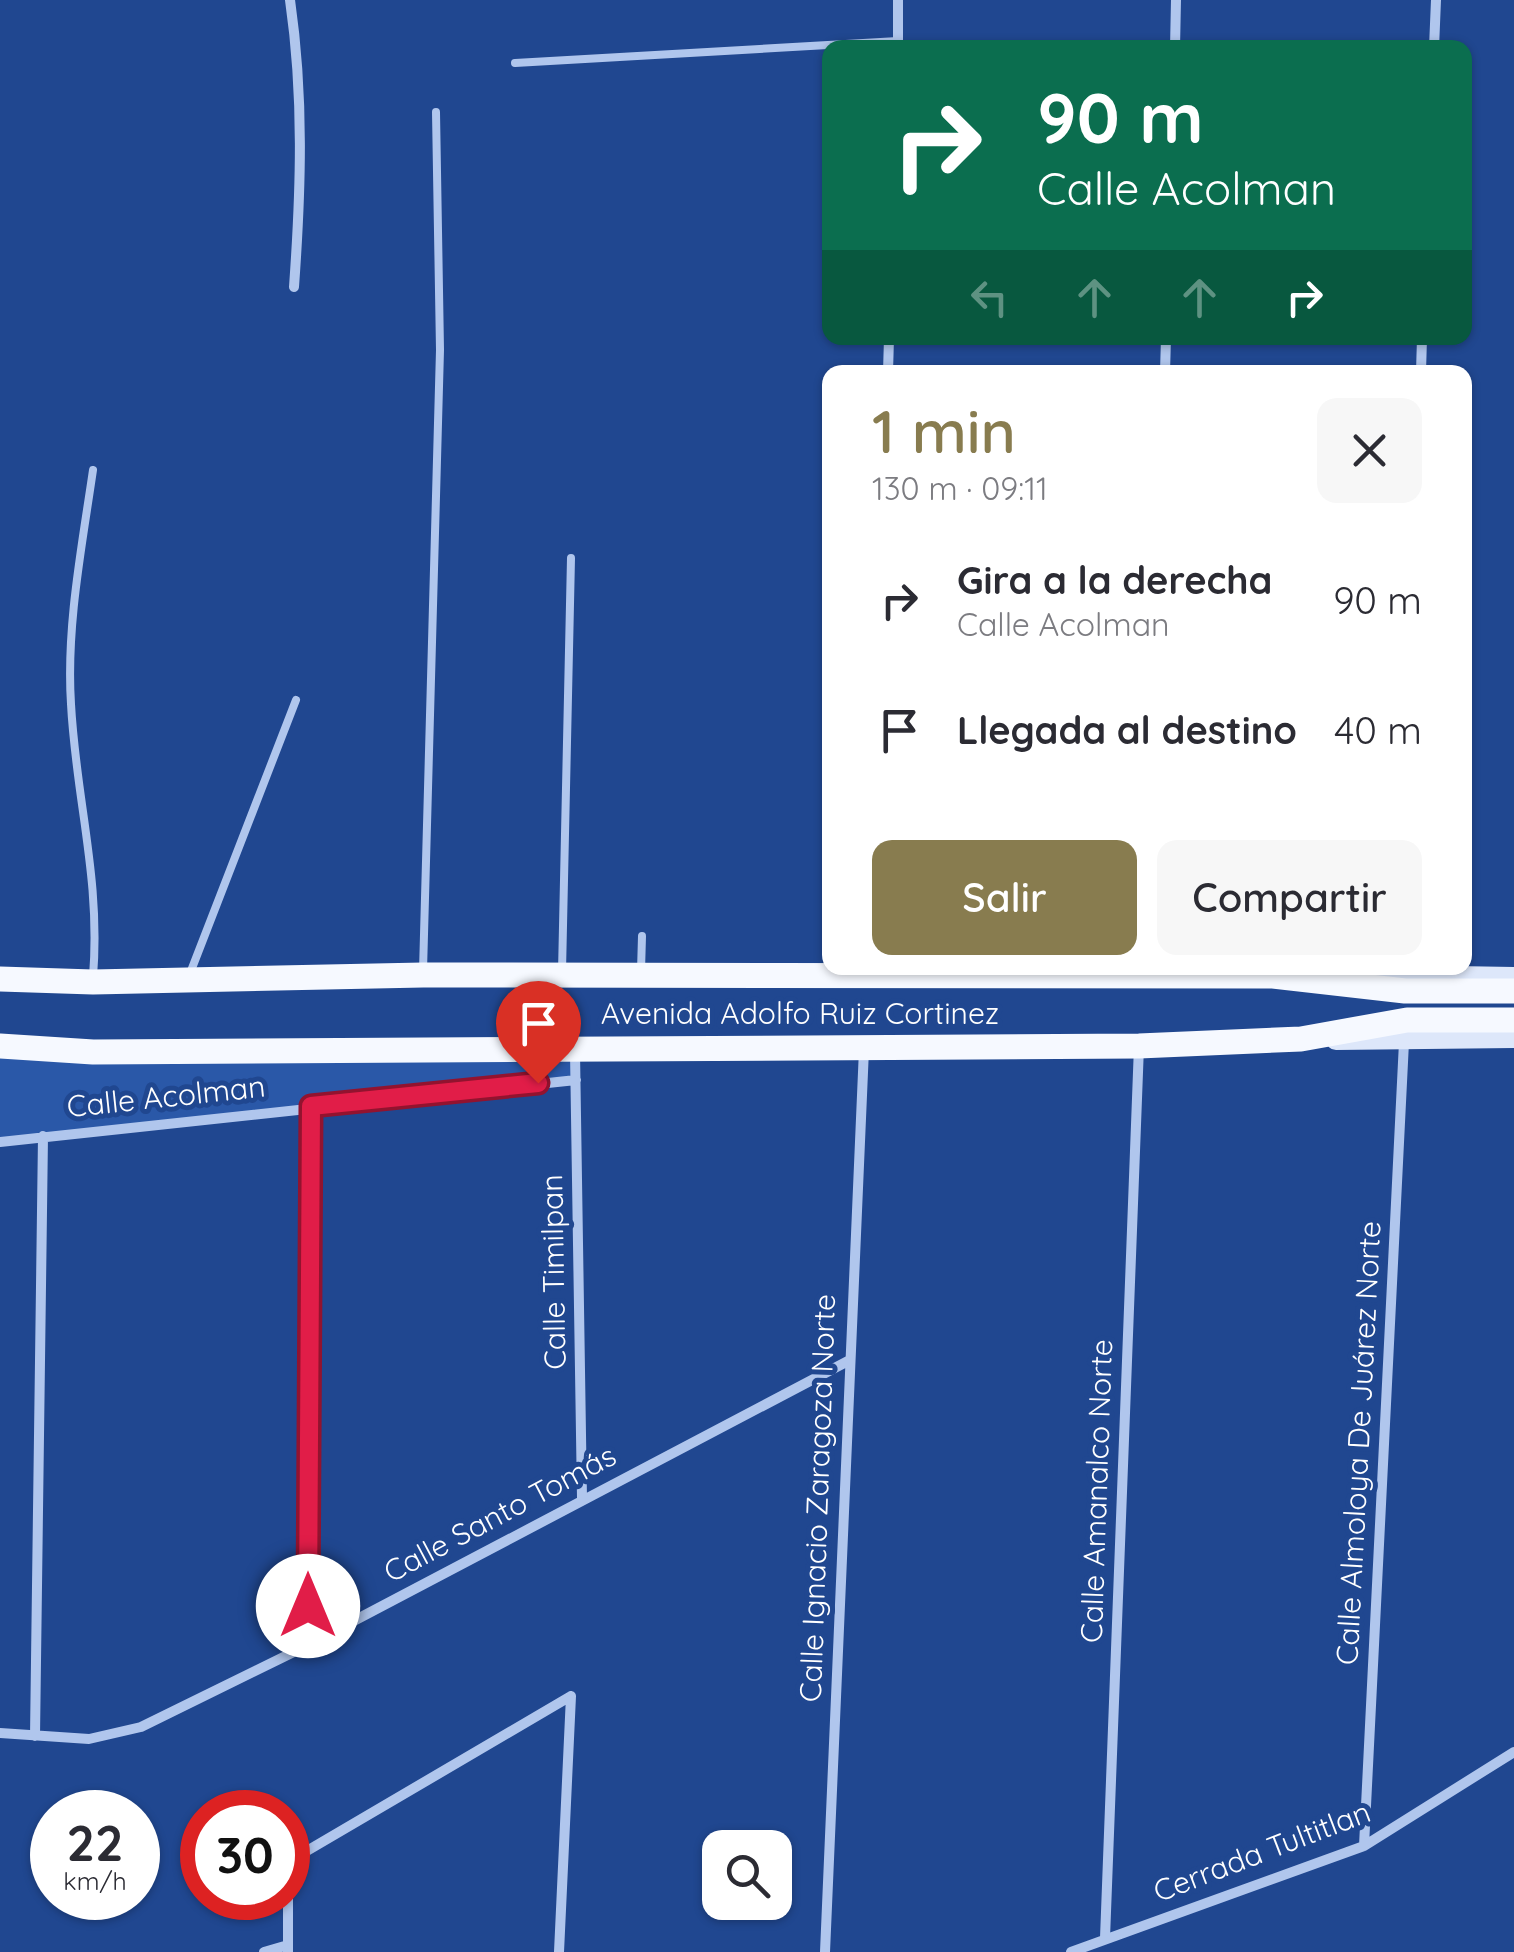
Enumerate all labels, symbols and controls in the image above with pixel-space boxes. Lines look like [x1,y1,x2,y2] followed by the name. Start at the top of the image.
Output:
[1037,73,1204,161] text: 90 m
[872,80,1002,210] icon: right
[1037,160,1336,216] text: Calle Acolman
[962,270,1017,325] icon: left
[1067,270,1122,325] icon: ahead
[1172,270,1227,325] icon: ahead
[1277,270,1332,325] icon: right
[872,393,1016,468] text: 1 min
[1317,398,1422,503] button: close
[872,468,1048,508] text: 130 m · 09:11
[957,556,1272,604] text: Gira a la derecha
[872,573,927,628] icon: right
[1333,576,1422,624] text: 90 m
[957,604,1170,644] text: Calle Acolman
[872,703,927,758] icon: arrive
[957,706,1297,754] text: Llegada al destino
[1334,706,1422,754] text: 40 m
[872,840,1137,955] button: Salir
[1157,840,1422,955] button: Compartir
[496,981,581,1084] pin
[601,994,999,1032] street label: Avenida Adolfo Ruiz Cortinez
[511,996,566,1051] icon: arrive
[65,1067,267,1125] street label: Calle Acolman
[532,1174,574,1370] street label: Calle Timilpan
[1327,1220,1389,1666] street label: Calle Almoloya De Juárez Norte
[791,1293,843,1703] street label: Calle Ignacio Zaragoza Norte
[1072,1338,1120,1643] street label: Calle Amanalco Norte
[377,1436,622,1590] street label: Calle Santo Tomás
[256,1554,360,1658] position arrow
[180,1790,310,1920] speed limit sign: 30
[1148,1792,1376,1910] street label: Cerrada Tultitlan
[67,1811,123,1874] text: 22
[702,1830,792,1920] map controls
[702,1830,792,1920] button: search
[63,1865,127,1896] text: km/h

